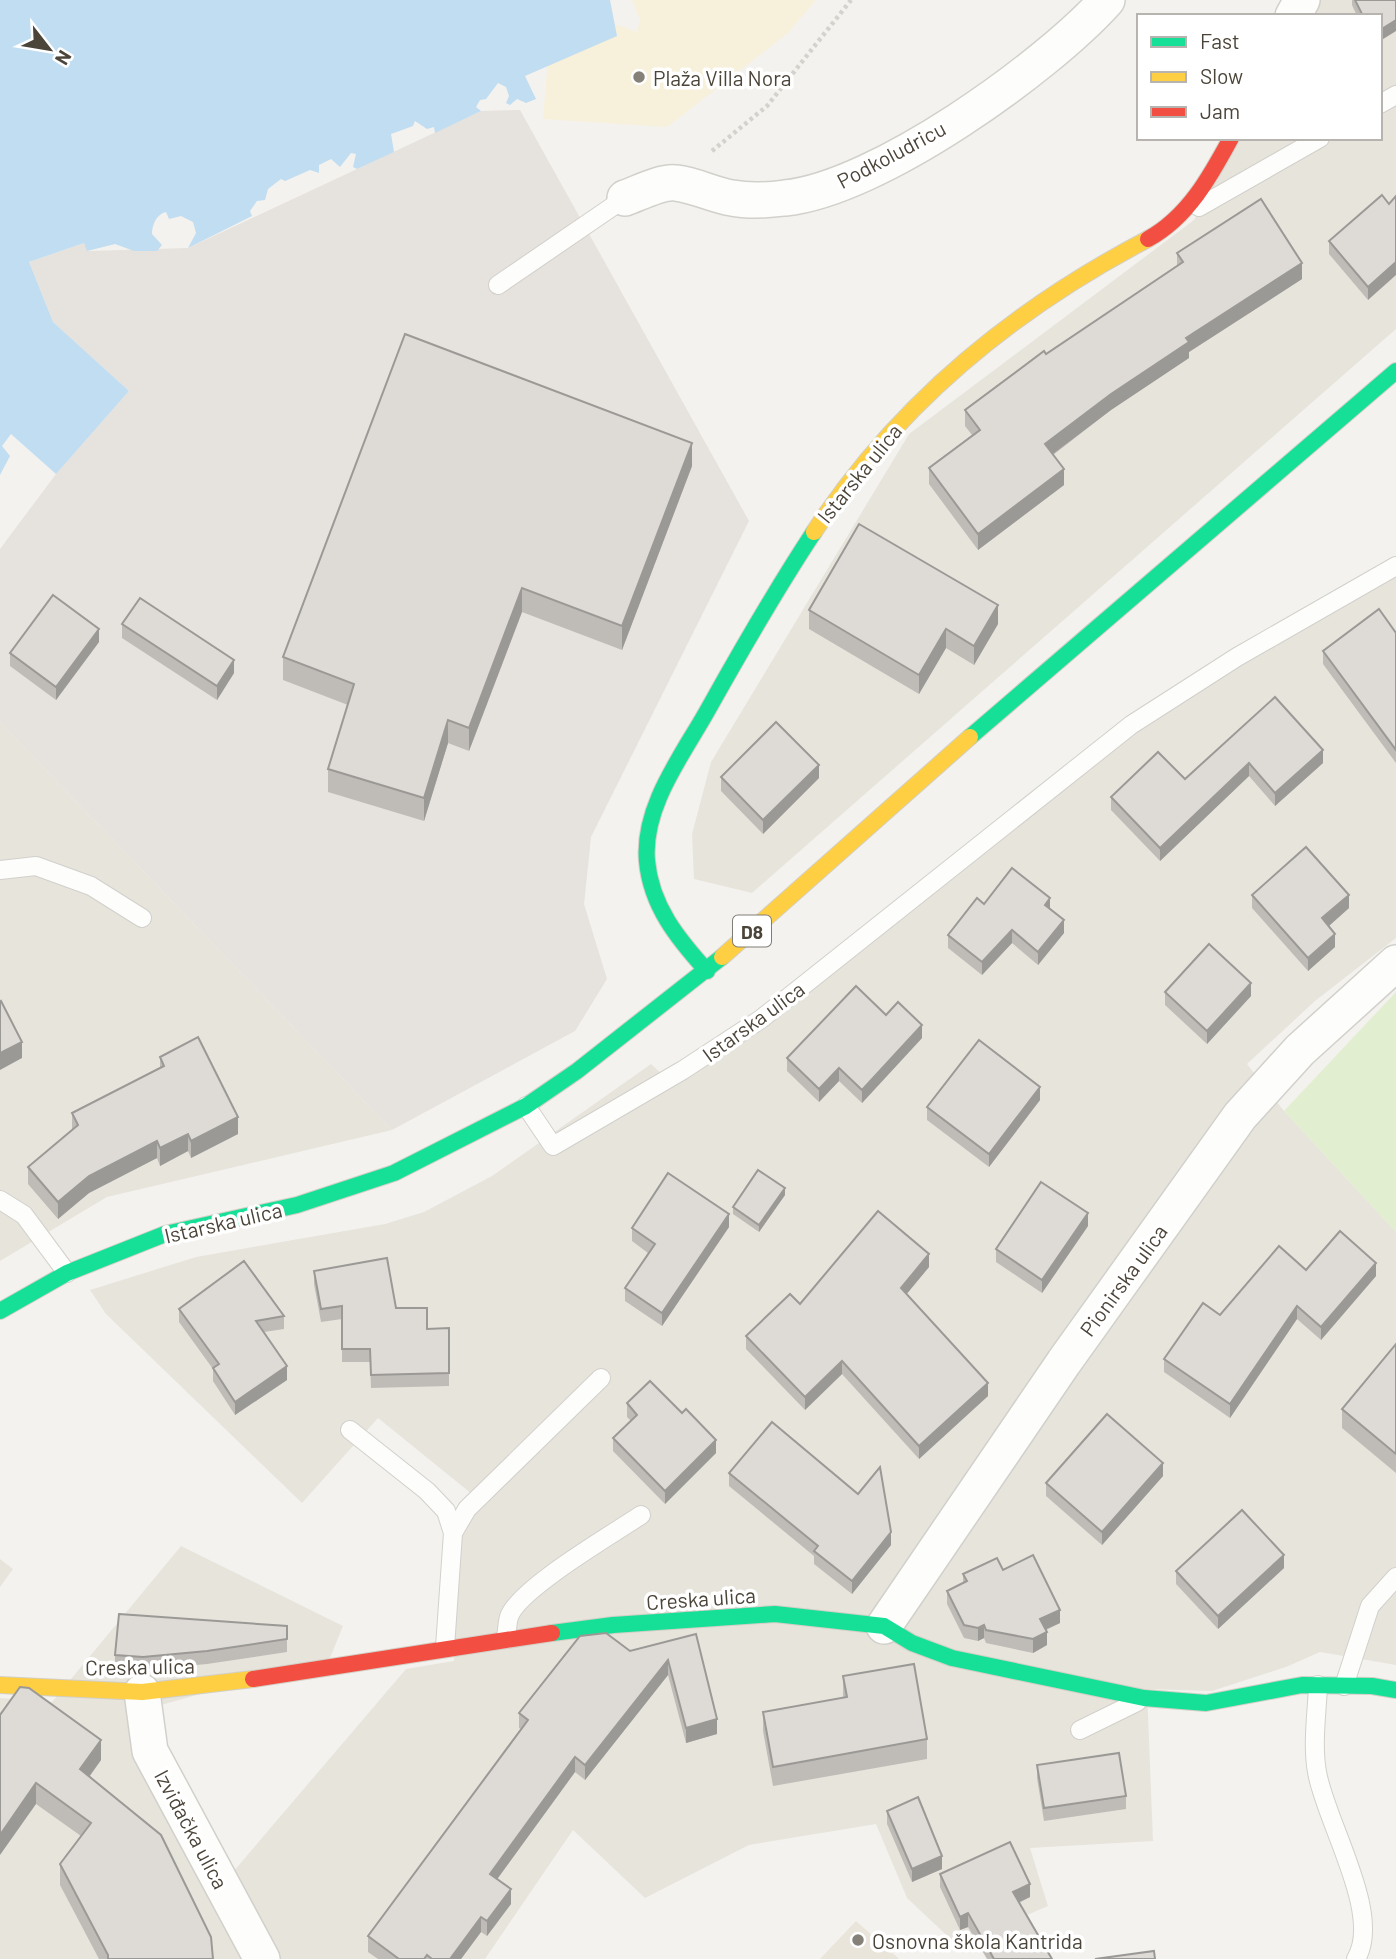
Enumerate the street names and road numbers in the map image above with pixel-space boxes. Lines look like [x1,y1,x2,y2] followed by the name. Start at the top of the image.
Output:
[832,115,950,193] street label: Podkoludricu
[812,419,906,527] street label: Istarska ulica
[733,916,771,946] road number: D8
[697,976,809,1066] street label: Istarska ulica
[162,1196,284,1248] street label: Istarska ulica
[1074,1219,1172,1341] street label: Pionirska ulica
[645,1582,757,1614] street label: Creska ulica
[85,1653,195,1679] street label: Creska ulica
[150,1765,234,1893] street label: Izviđačka ulica

